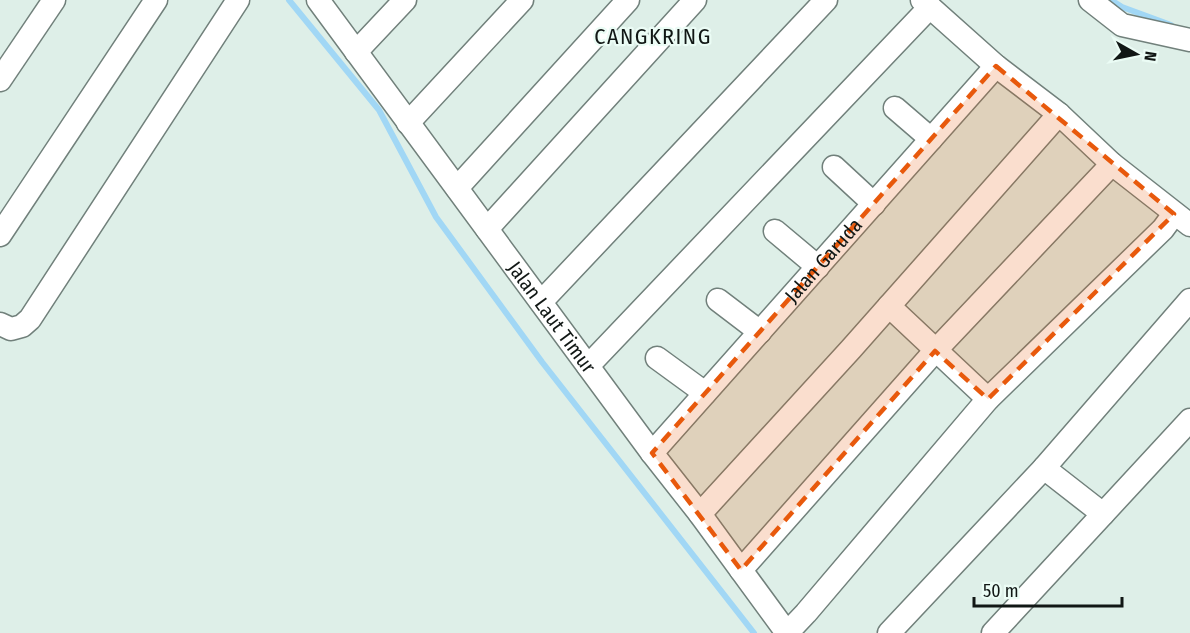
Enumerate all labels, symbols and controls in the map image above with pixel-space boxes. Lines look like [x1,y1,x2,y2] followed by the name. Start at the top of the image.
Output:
[594,23,712,50] district label: CANGKRING
[1106,24,1166,84] north arrow
[1140,50,1160,62] text: N
[780,213,867,307] street label: Jalan Garuda
[503,257,601,378] street label: Jalan Laut Timur
[974,570,1122,608] scale bar
[983,580,1019,602] text: 50 m

